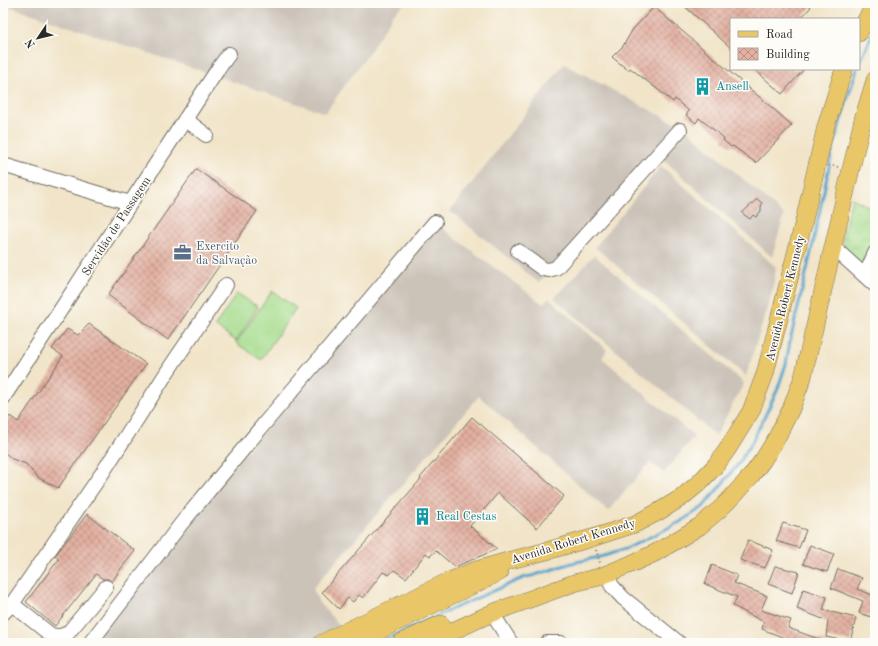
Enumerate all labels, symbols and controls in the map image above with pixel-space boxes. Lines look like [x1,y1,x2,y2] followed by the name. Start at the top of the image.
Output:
[18,18,58,58] north arrow
[730,18,860,70] legend
[766,29,793,41] text: Road
[24,36,38,49] text: N
[766,49,810,61] text: Building
[693,76,713,96] building icon: Ansell
[716,81,749,93] place label: Ansell
[80,174,154,278] street label: Servidão de Passagem
[764,233,808,362] street label: Avenida Robert Kennedy
[196,241,257,267] place label: Exercito da Salvação
[173,243,193,263] office icon: Exercito da Salvação
[413,506,433,526] building icon: Real Cestas
[436,511,497,523] place label: Real Cestas
[510,517,638,567] street label: Avenida Robert Kennedy

